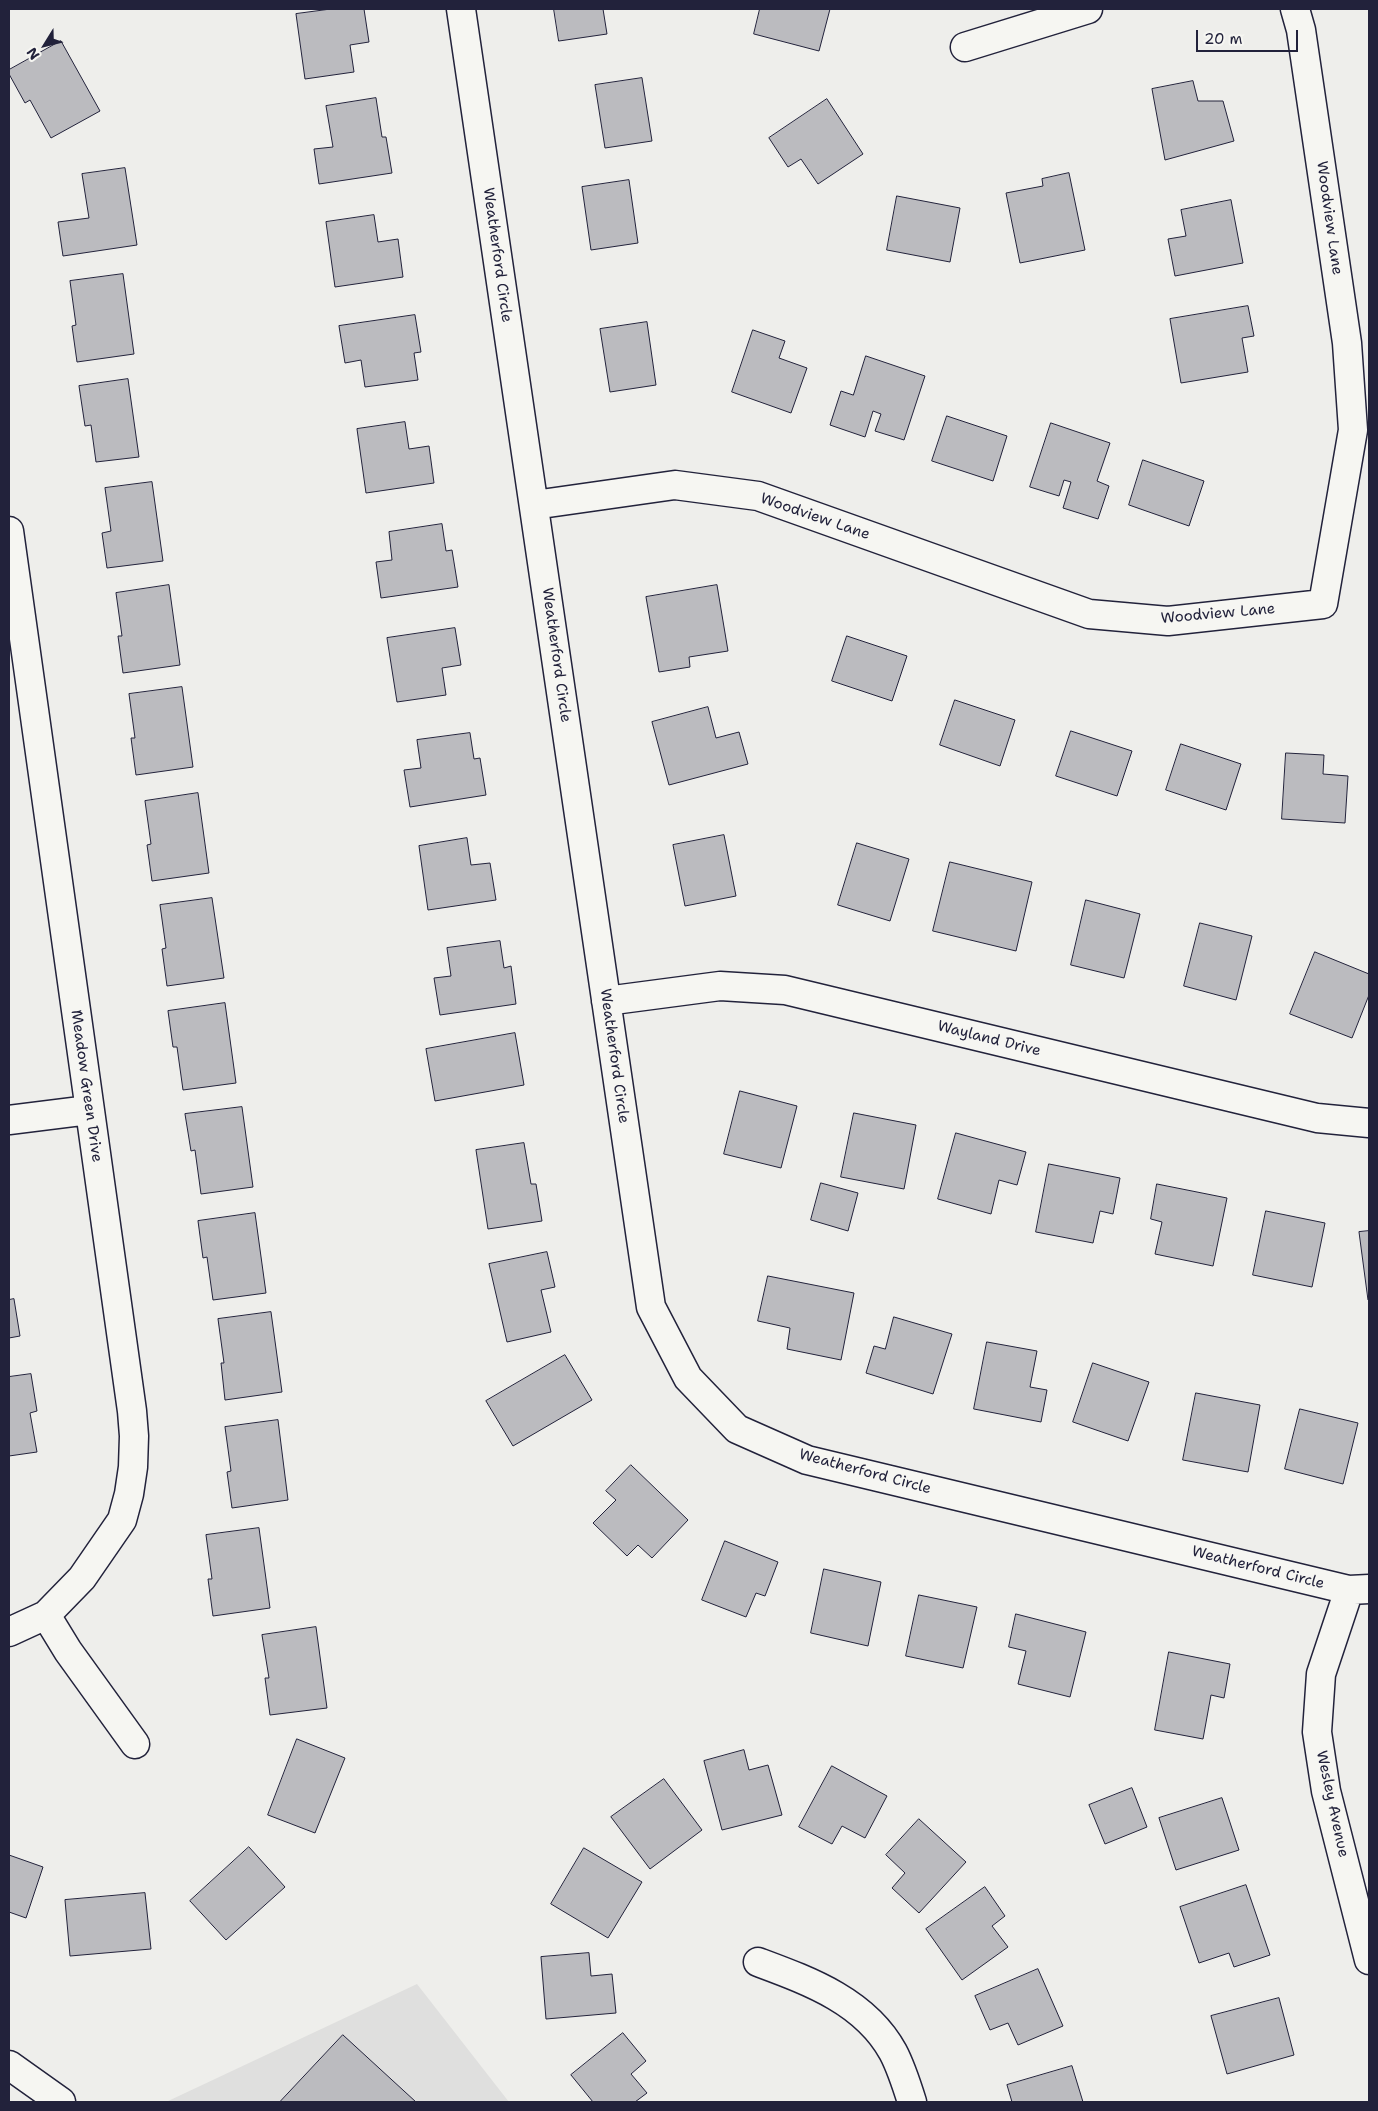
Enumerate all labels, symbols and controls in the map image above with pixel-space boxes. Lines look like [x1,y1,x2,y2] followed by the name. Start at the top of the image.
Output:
[20,20,70,70] north arrow
[1198,20,1300,52] scale bar
[1204,29,1243,49] text: 20 m
[22,44,43,64] text: N
[1312,160,1346,276] street label: Woodview Lane
[479,186,515,324] street label: Weatherford Circle
[758,490,872,544] street label: Woodview Lane
[538,586,574,724] street label: Weatherford Circle
[1160,600,1276,628] street label: Woodview Lane
[596,987,632,1125] street label: Weatherford Circle
[66,1009,106,1163] street label: Meadow Green Drive
[935,1017,1043,1061] street label: Wayland Drive
[797,1446,933,1498] street label: Weatherford Circle
[1190,1543,1326,1593] street label: Weatherford Circle
[1312,1749,1352,1859] street label: Wesley Avenue

